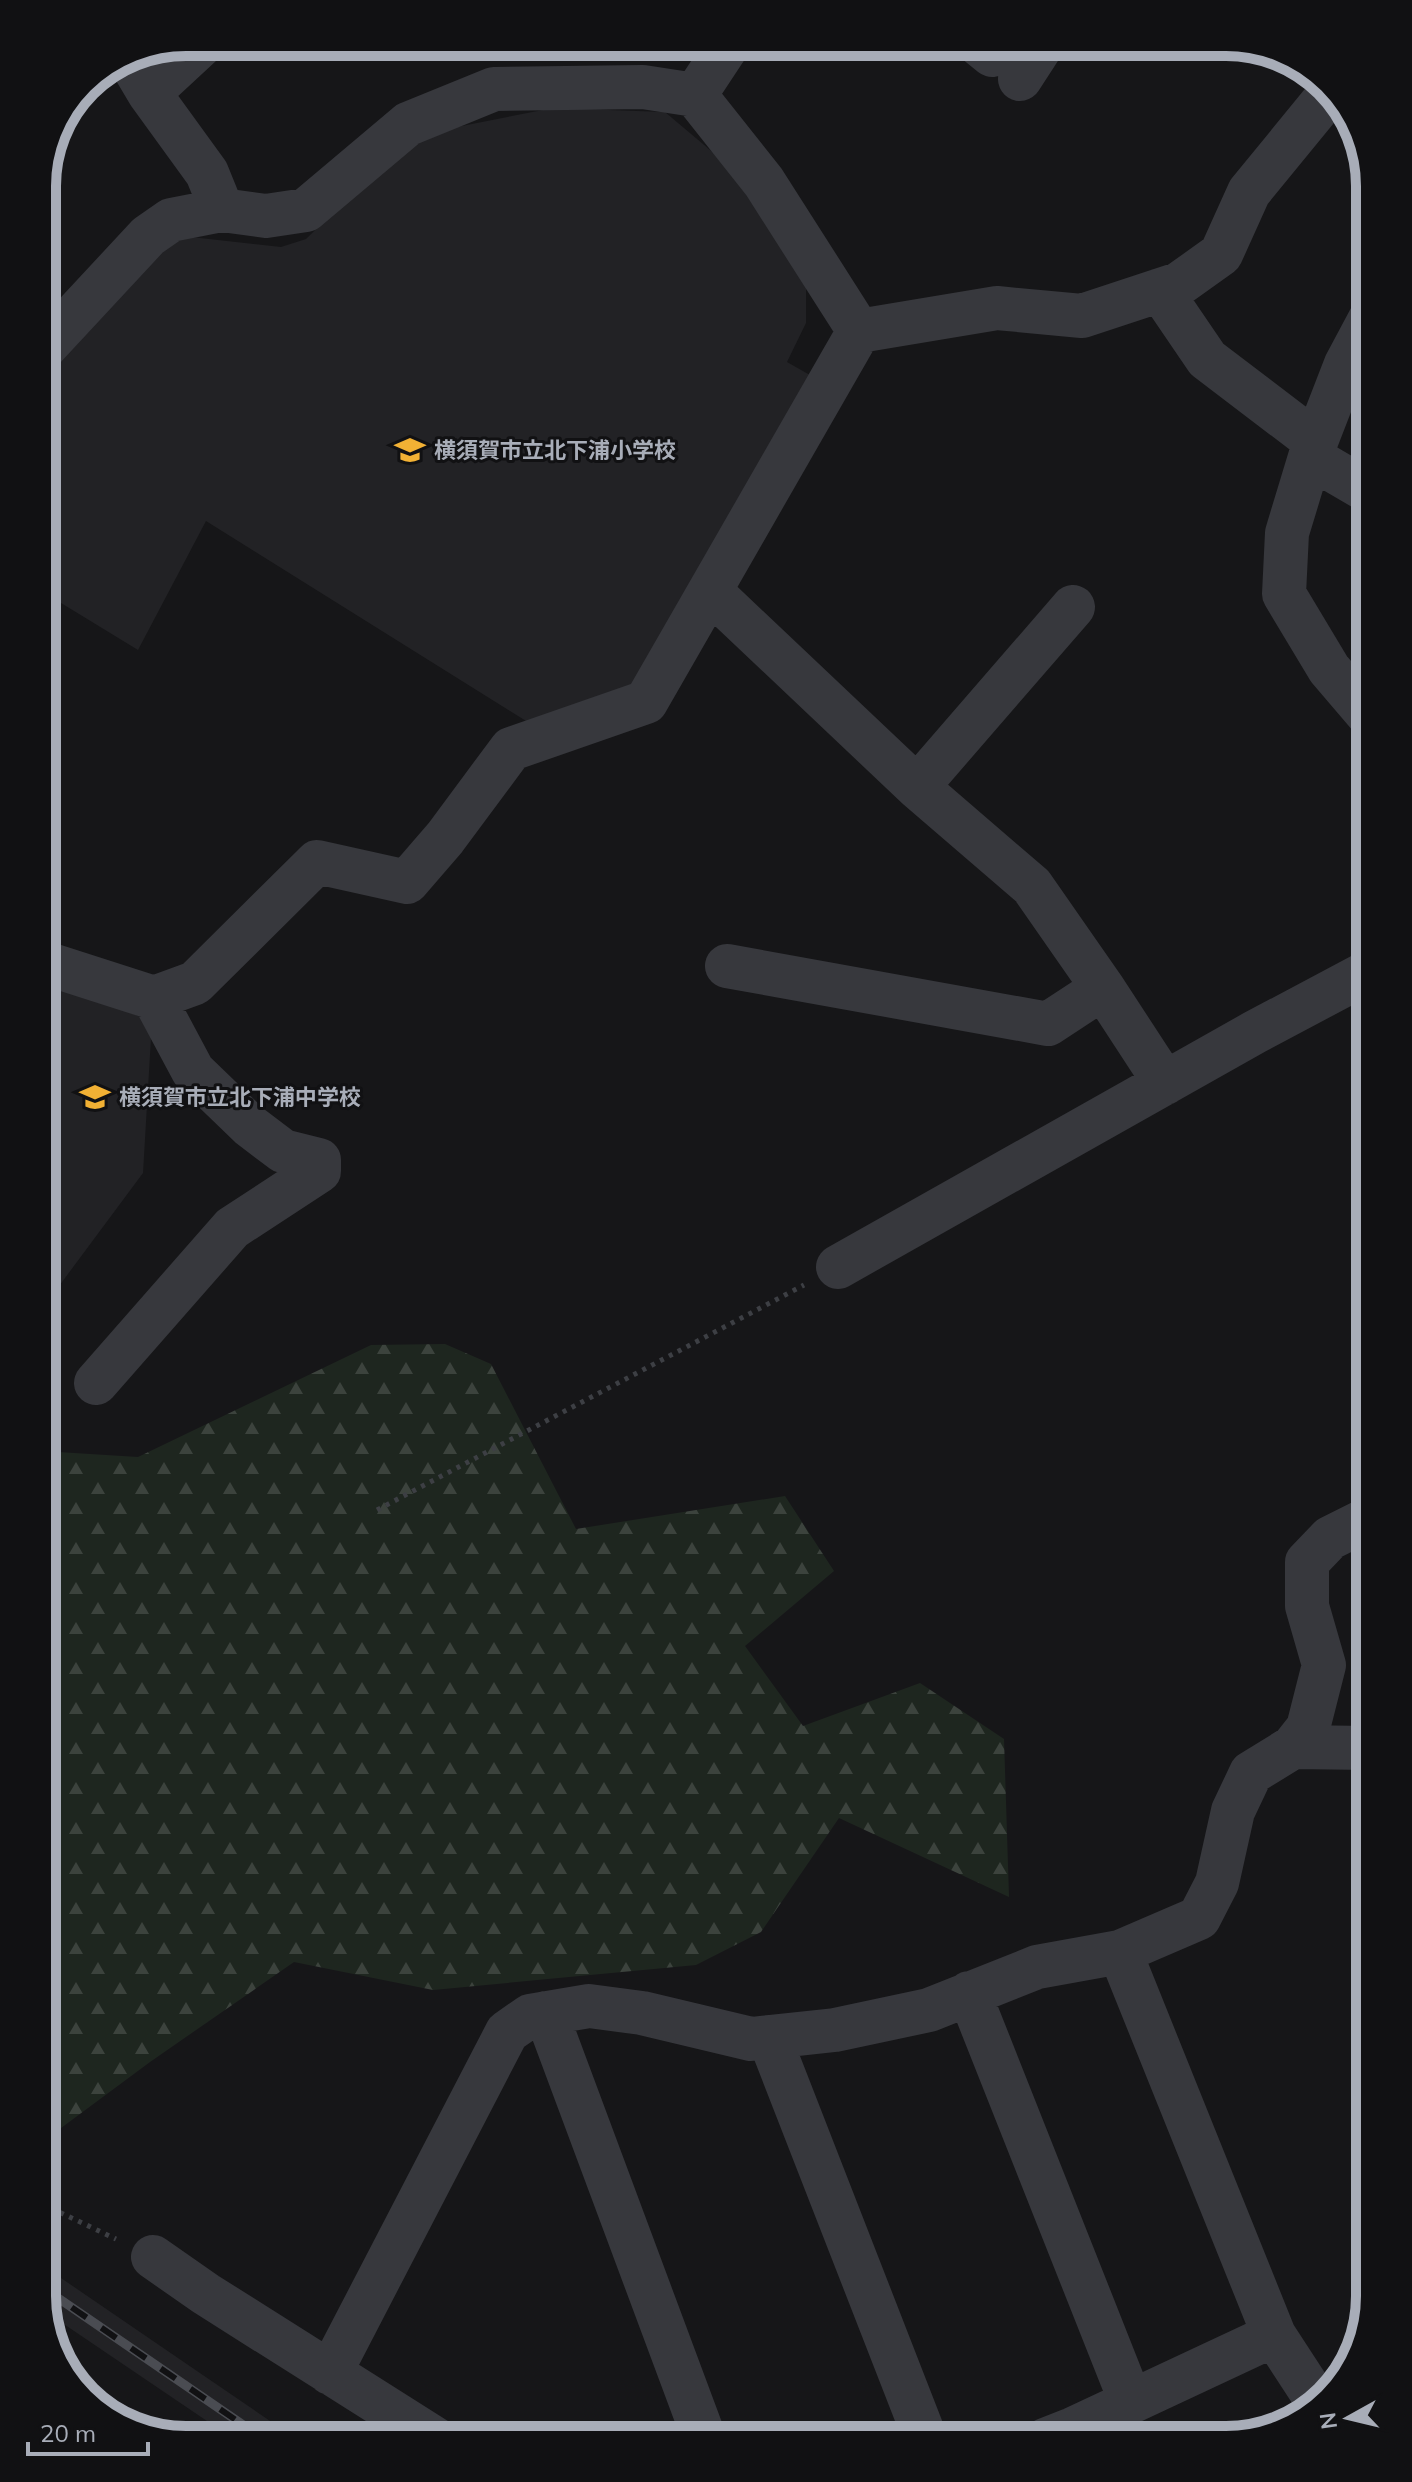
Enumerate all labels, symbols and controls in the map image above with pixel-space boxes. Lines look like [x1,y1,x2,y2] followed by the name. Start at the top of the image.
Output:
[393,433,427,467] school or university icon: 横須賀市立北下浦小学校
[434,436,676,464] place label: 横須賀市立北下浦小学校
[78,1080,112,1114] school or university icon: 横須賀市立北下浦中学校
[119,1083,361,1111] place label: 横須賀市立北下浦中学校
[1308,2378,1388,2458] north arrow
[28,2406,148,2456] scale bar
[1313,2411,1343,2431] text: N
[40,2418,96,2448] text: 20 m

